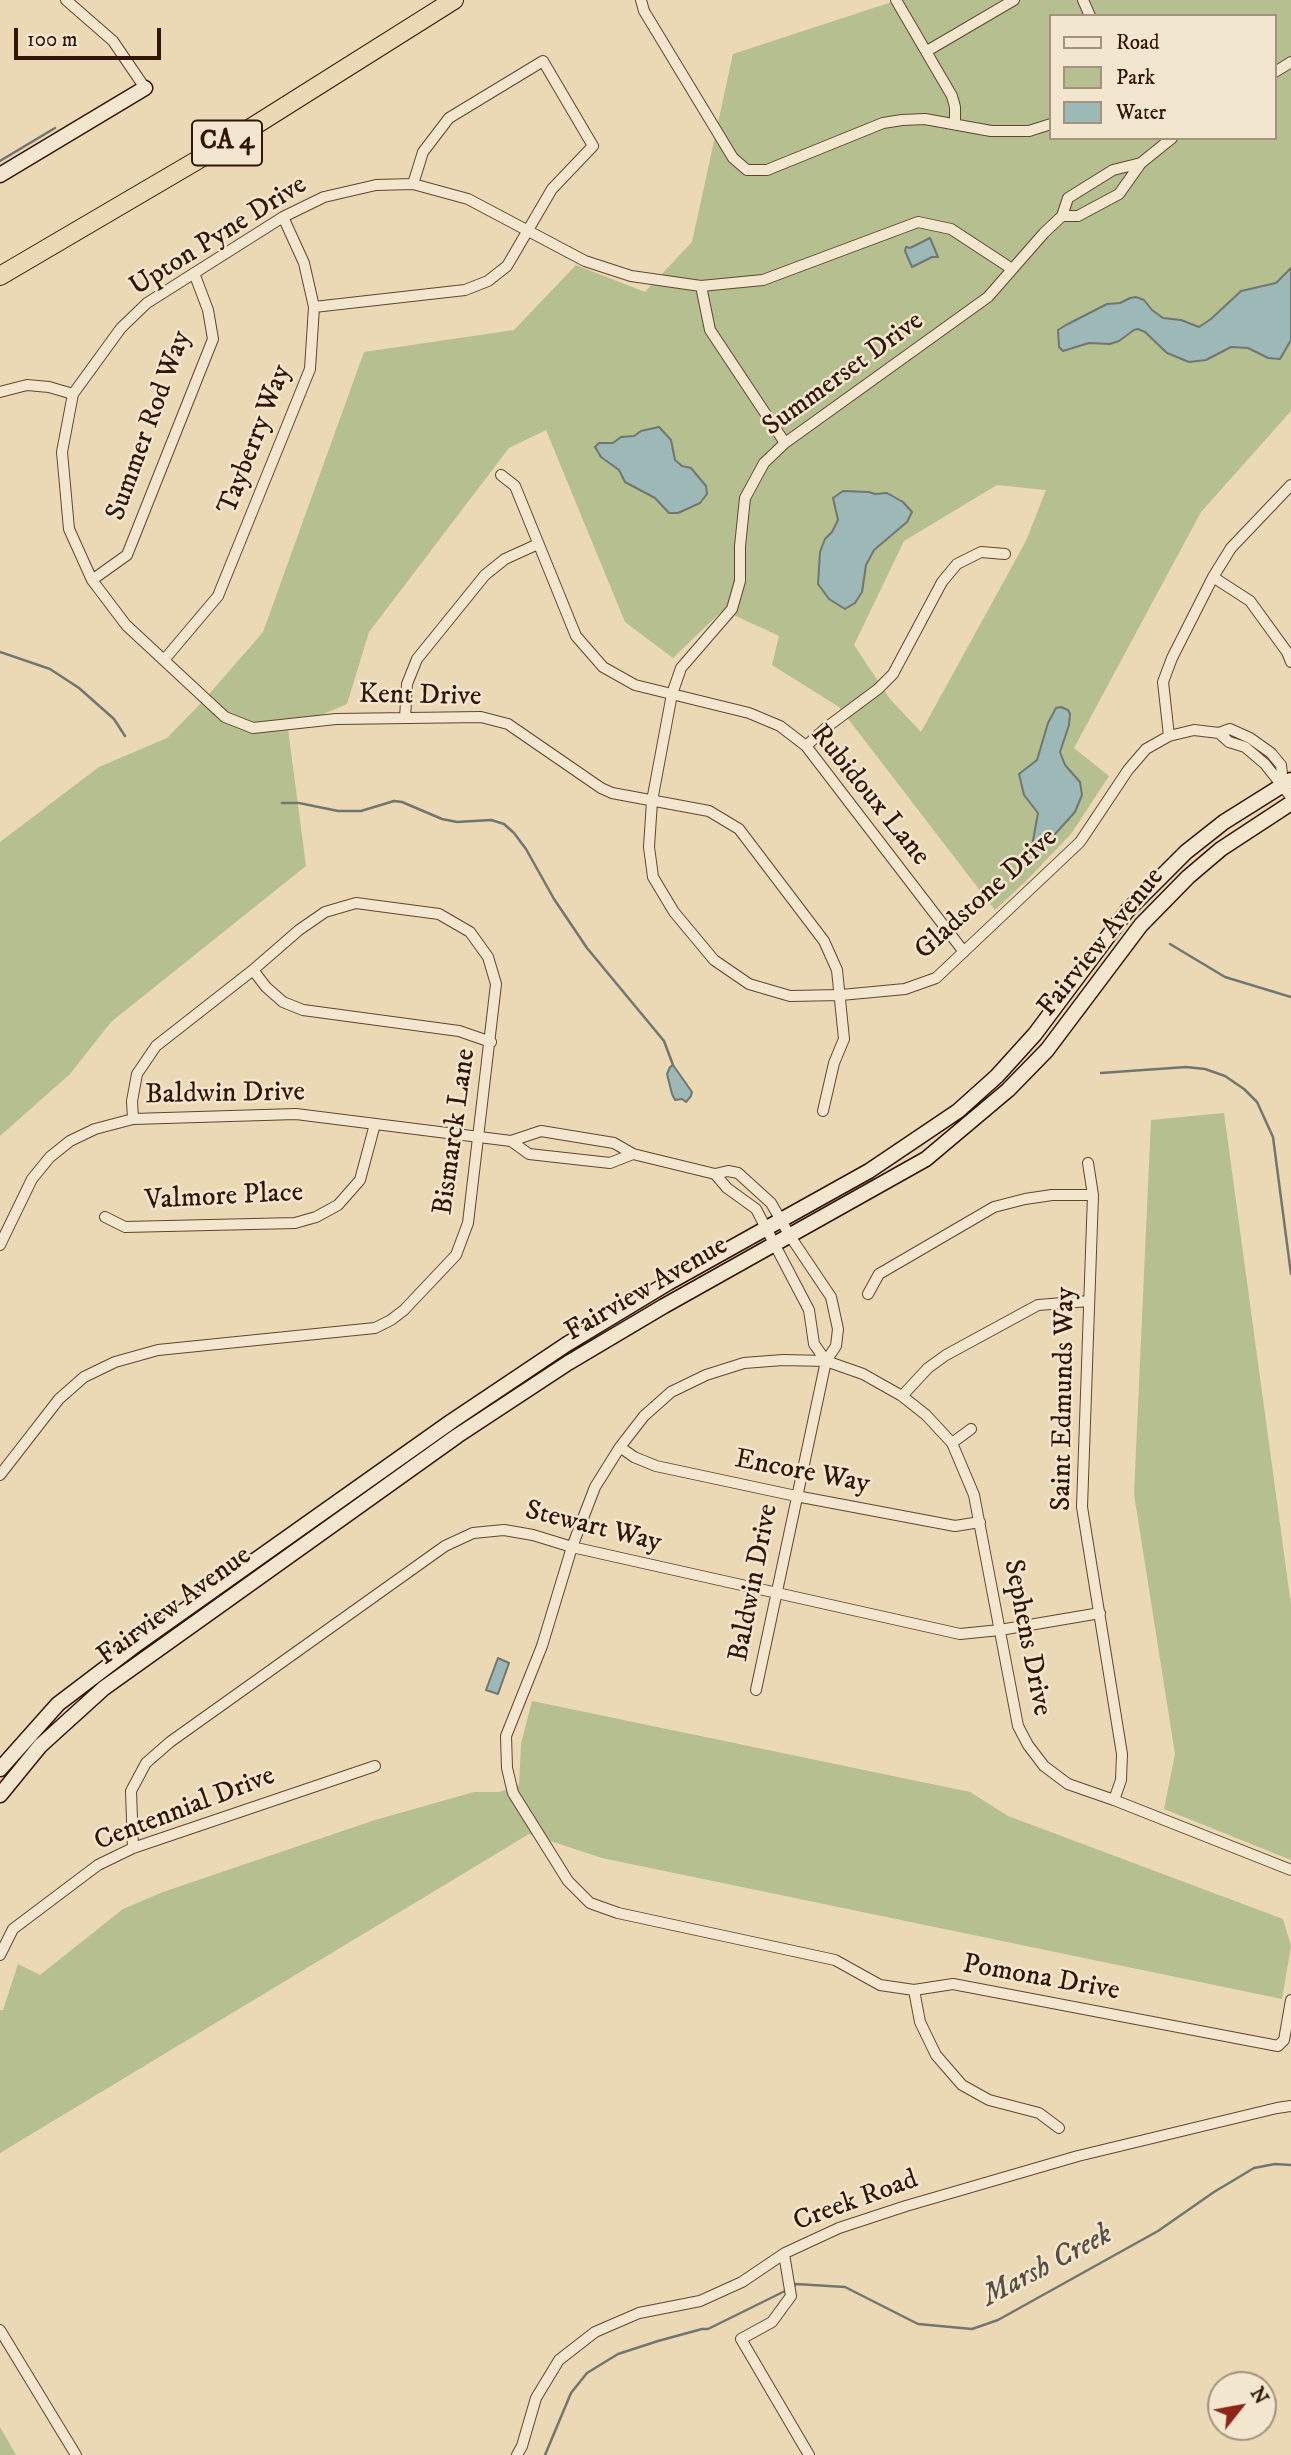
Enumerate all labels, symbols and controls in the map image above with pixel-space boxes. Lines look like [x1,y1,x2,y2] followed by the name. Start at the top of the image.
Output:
[18,14,164,58] scale bar
[1050,14,1277,140] legend
[27,27,78,53] text: 100 m
[1116,30,1160,56] text: Road
[1116,65,1155,91] text: Park
[1116,100,1166,126] text: Water
[192,120,262,166] road number: CA 4
[124,169,314,305] street label: Upton Pyne Drive
[757,305,931,445] street label: Summerset Drive
[100,327,200,525] street label: Summer Rod Way
[212,360,300,520] street label: Tayberry Way
[358,679,482,715] street label: Kent Drive
[802,719,936,873] street label: Rubidoux Lane
[909,822,1065,968] street label: Gladstone Drive
[1032,862,1172,1024] street label: Fairview Avenue
[428,1047,484,1217] street label: Bismarck Lane
[145,1077,305,1113] street label: Baldwin Drive
[144,1177,304,1219] street label: Valmore Place
[560,1230,734,1350] street label: Fairview Avenue
[1046,1287,1084,1511] street label: Saint Edmunds Way
[732,1443,872,1503] street label: Encore Way
[521,1495,665,1561] street label: Stewart Way
[723,1501,787,1665] street label: Baldwin Drive
[92,1540,258,1674] street label: Fairview Avenue
[994,1557,1058,1719] street label: Sephens Drive
[90,1760,280,1860] street label: Centennial Drive
[960,1949,1122,2009] street label: Pomona Drive
[789,2164,923,2240] street label: Creek Road
[977,2218,1119,2316] water label: Marsh Creek
[1207,2371,1277,2441] north arrow
[1245,2383,1273,2409] text: N

